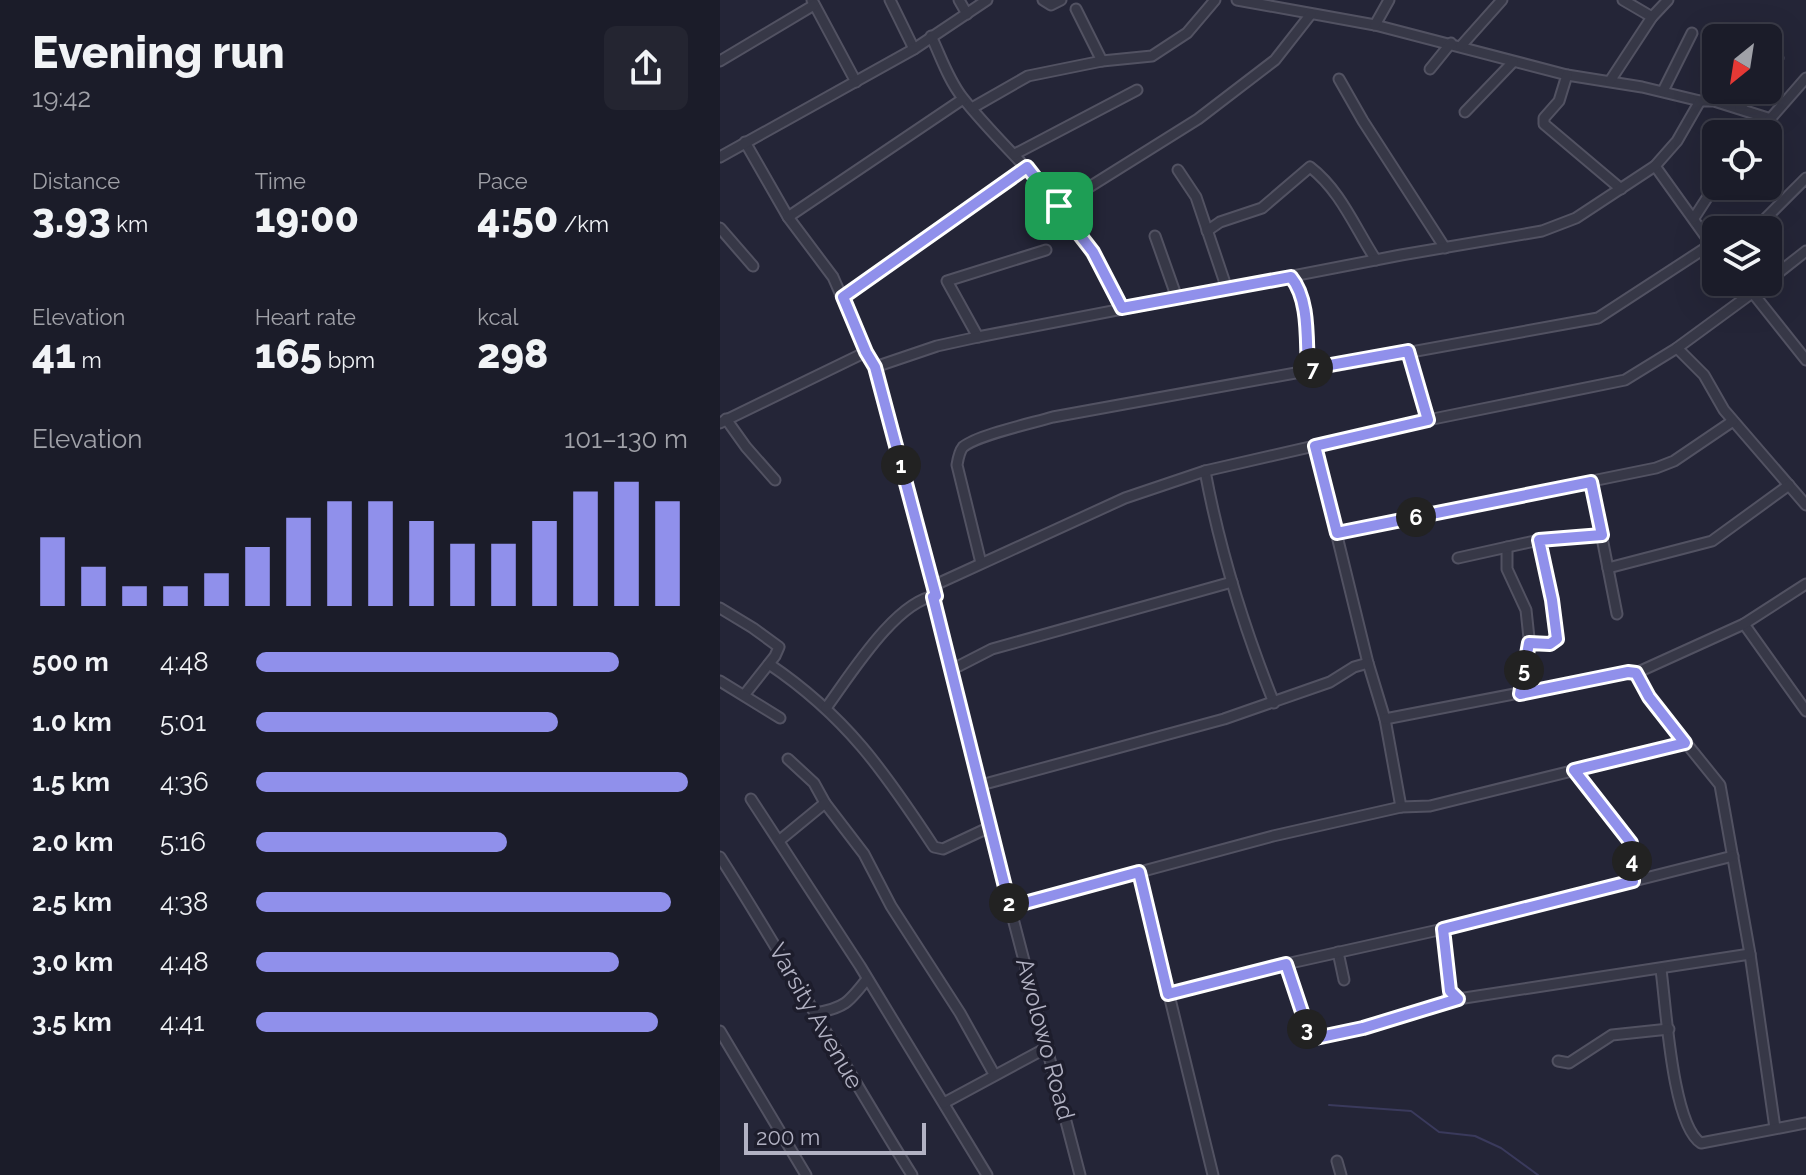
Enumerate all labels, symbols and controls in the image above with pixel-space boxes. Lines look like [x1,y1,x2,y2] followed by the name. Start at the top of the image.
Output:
[1702,24,1782,104] north arrow
[1702,24,1782,296] map controls
[604,26,688,110] button: share
[32,27,285,78] text: Evening run
[32,83,91,113] text: 19:42
[1702,120,1782,200] button: locate
[32,168,120,194] text: Distance
[255,168,306,194] text: Time
[477,168,528,194] text: Pace
[1025,172,1093,240] pin
[1037,184,1081,228] icon: arrive
[32,194,111,241] text: 3.93
[255,194,359,241] text: 19:00
[477,194,558,241] text: 4:50
[111,211,148,237] text: km
[558,211,609,237] text: /km
[1702,216,1782,296] button: layers
[32,304,125,330] text: Elevation
[255,304,356,330] text: Heart rate
[477,304,518,330] text: kcal
[32,330,76,377] text: 41
[255,330,322,377] text: 165
[477,330,548,377] text: 298
[76,347,102,373] text: m
[322,347,375,373] text: bpm
[1293,348,1333,388] pin: 7
[1307,355,1319,381] text: 7
[32,424,142,454] text: Elevation
[564,424,688,454] text: 101–130 m
[881,445,921,485] pin: 1
[896,452,906,478] text: 1
[1396,497,1436,537] pin: 6
[1409,504,1423,530] text: 6
[32,647,109,677] text: 500 m
[160,647,209,677] text: 4:48
[1504,650,1544,690] pin: 5
[1518,657,1530,683] text: 5
[32,707,112,737] text: 1.0 km
[160,707,206,737] text: 5:01
[32,767,110,797] text: 1.5 km
[160,767,209,797] text: 4:36
[32,827,113,857] text: 2.0 km
[160,827,206,857] text: 5:16
[1612,841,1652,881] pin: 4
[1626,848,1638,874] text: 4
[989,883,1029,923] pin: 2
[32,887,112,917] text: 2.5 km
[160,887,208,917] text: 4:38
[1003,890,1015,916] text: 2
[763,938,870,1094] street label: Varsity Avenue
[32,947,113,977] text: 3.0 km
[160,947,209,977] text: 4:48
[1010,955,1081,1123] street label: Awolowo Road
[32,1007,112,1037] text: 3.5 km
[160,1007,204,1037] text: 4:41
[1287,1009,1327,1049] pin: 3
[1301,1016,1313,1042] text: 3
[744,1119,926,1155] scale bar
[756,1124,820,1150] text: 200 m

